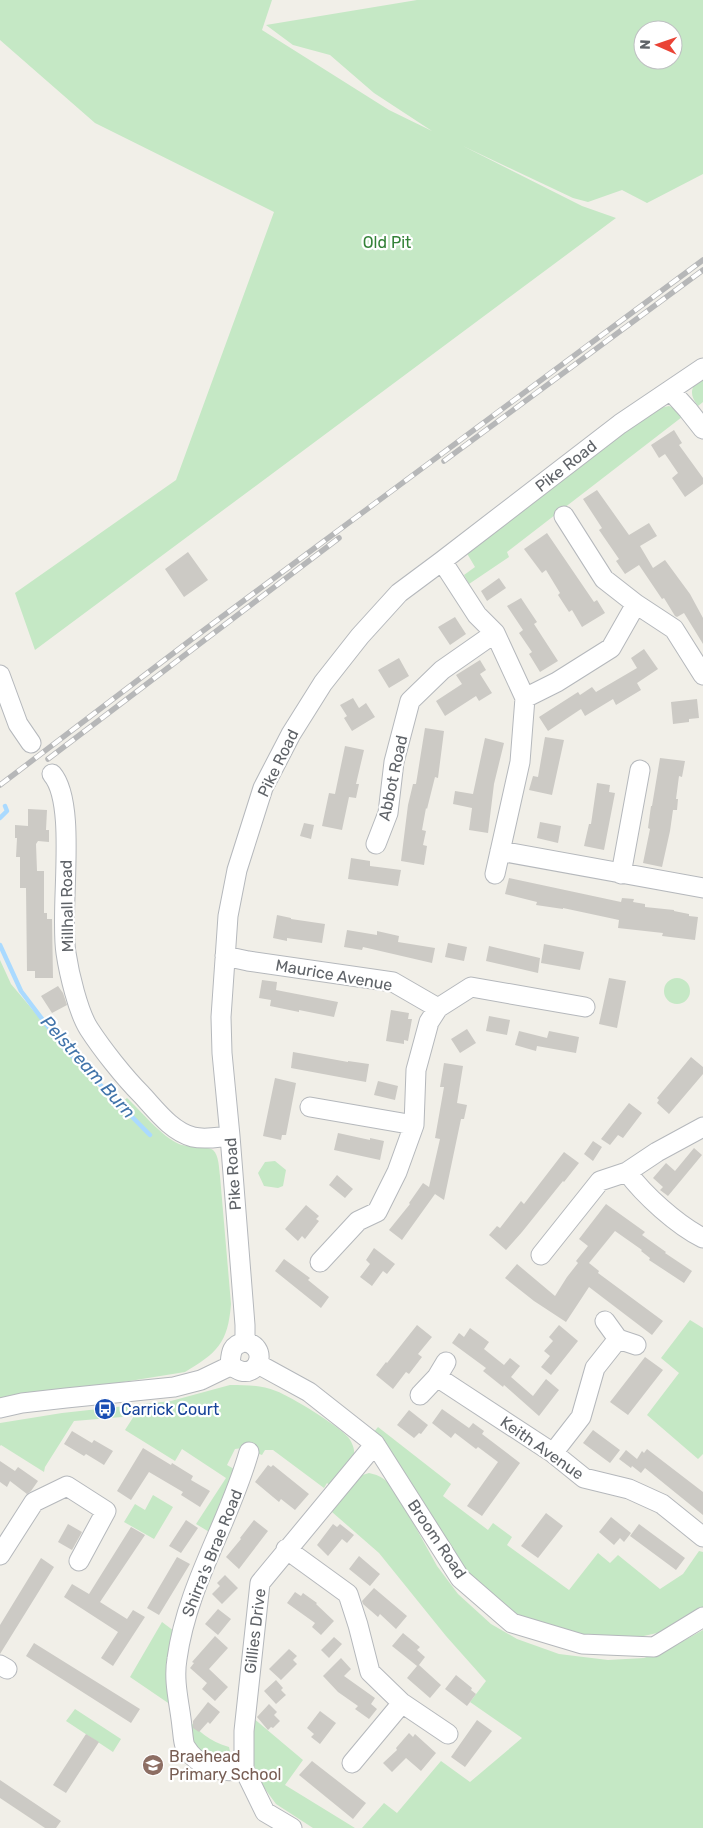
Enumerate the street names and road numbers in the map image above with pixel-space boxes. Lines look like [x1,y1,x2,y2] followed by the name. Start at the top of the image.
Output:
[531,436,601,496] street label: Pike Road
[254,726,302,800] street label: Pike Road
[375,733,411,823] street label: Abbot Road
[57,860,77,952] street label: Millhall Road
[274,955,394,995] street label: Maurice Avenue
[221,1137,245,1211] street label: Pike Road
[497,1412,587,1484] street label: Keith Avenue
[178,1487,246,1619] street label: Shirra's Brae Road
[404,1496,470,1582] street label: Broom Road
[240,1587,270,1675] street label: Gillies Drive

